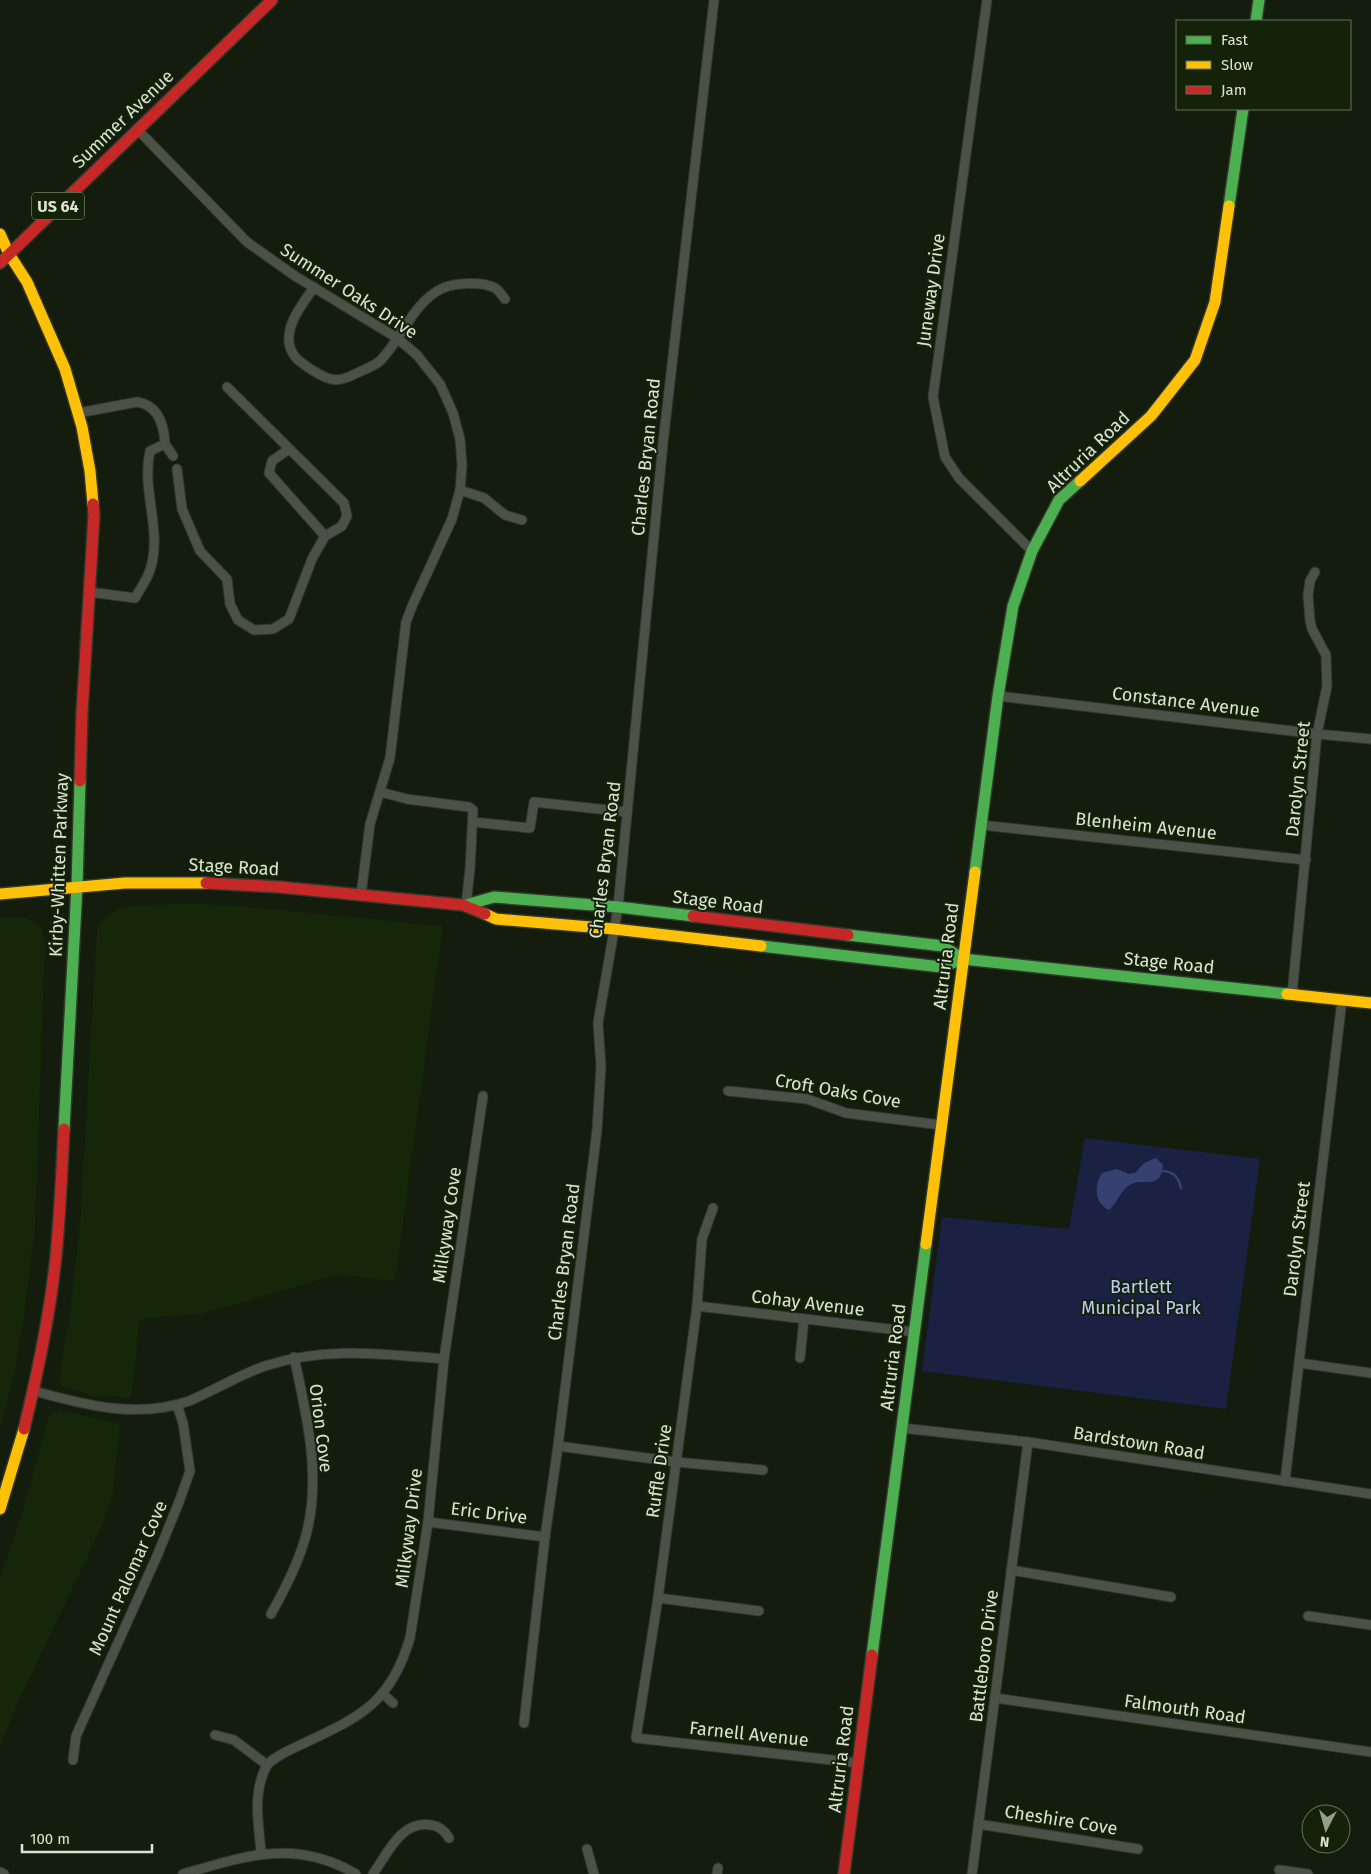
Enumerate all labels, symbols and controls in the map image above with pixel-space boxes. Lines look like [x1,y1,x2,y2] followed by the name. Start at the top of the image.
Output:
[1176,20,1351,110] legend
[1221,31,1248,49] text: Fast
[1221,56,1253,74] text: Slow
[68,65,178,173] street label: Summer Avenue
[1221,81,1247,99] text: Jam
[32,192,84,220] road number: US 64
[912,232,950,348] street label: Juneway Drive
[276,238,422,344] street label: Summer Oaks Drive
[627,377,665,537] street label: Charles Bryan Road
[1042,407,1134,497] street label: Altruria Road
[1111,682,1261,722] street label: Constance Avenue
[1281,720,1315,838] street label: Darolyn Street
[45,773,73,957] street label: Kirby-Whitten Parkway
[584,780,626,940] street label: Charles Bryan Road
[1074,808,1218,844] street label: Blenheim Avenue
[188,854,280,880] street label: Stage Road
[672,886,764,918] street label: Stage Road
[929,901,963,1011] street label: Altruria Road
[1123,947,1215,979] street label: Stage Road
[773,1069,903,1113] street label: Croft Oaks Cove
[428,1166,466,1284] street label: Milkyway Cove
[1279,1179,1315,1298] street label: Darolyn Street
[543,1182,585,1342] street label: Charles Bryan Road
[1081,1276,1201,1319] park label: Bartlett Municipal Park
[750,1285,866,1321] street label: Cohay Avenue
[876,1302,910,1412] street label: Altruria Road
[305,1382,337,1474] street label: Orion Cove
[1072,1422,1206,1464] street label: Bardstown Road
[642,1423,676,1519] street label: Ruffle Drive
[391,1467,427,1589] street label: Milkyway Drive
[84,1497,172,1659] street label: Mount Palomar Cove
[449,1497,529,1529] street label: Eric Drive
[965,1588,1003,1724] street label: Battleboro Drive
[1123,1690,1247,1728] street label: Falmouth Road
[824,1704,858,1814] street label: Altruria Road
[688,1717,810,1751] street label: Farnell Avenue
[1003,1800,1119,1840] street label: Cheshire Cove
[1301,1804,1351,1854] north arrow
[22,1822,152,1854] scale bar
[30,1830,70,1848] text: 100 m
[1319,1832,1330,1850] text: N

